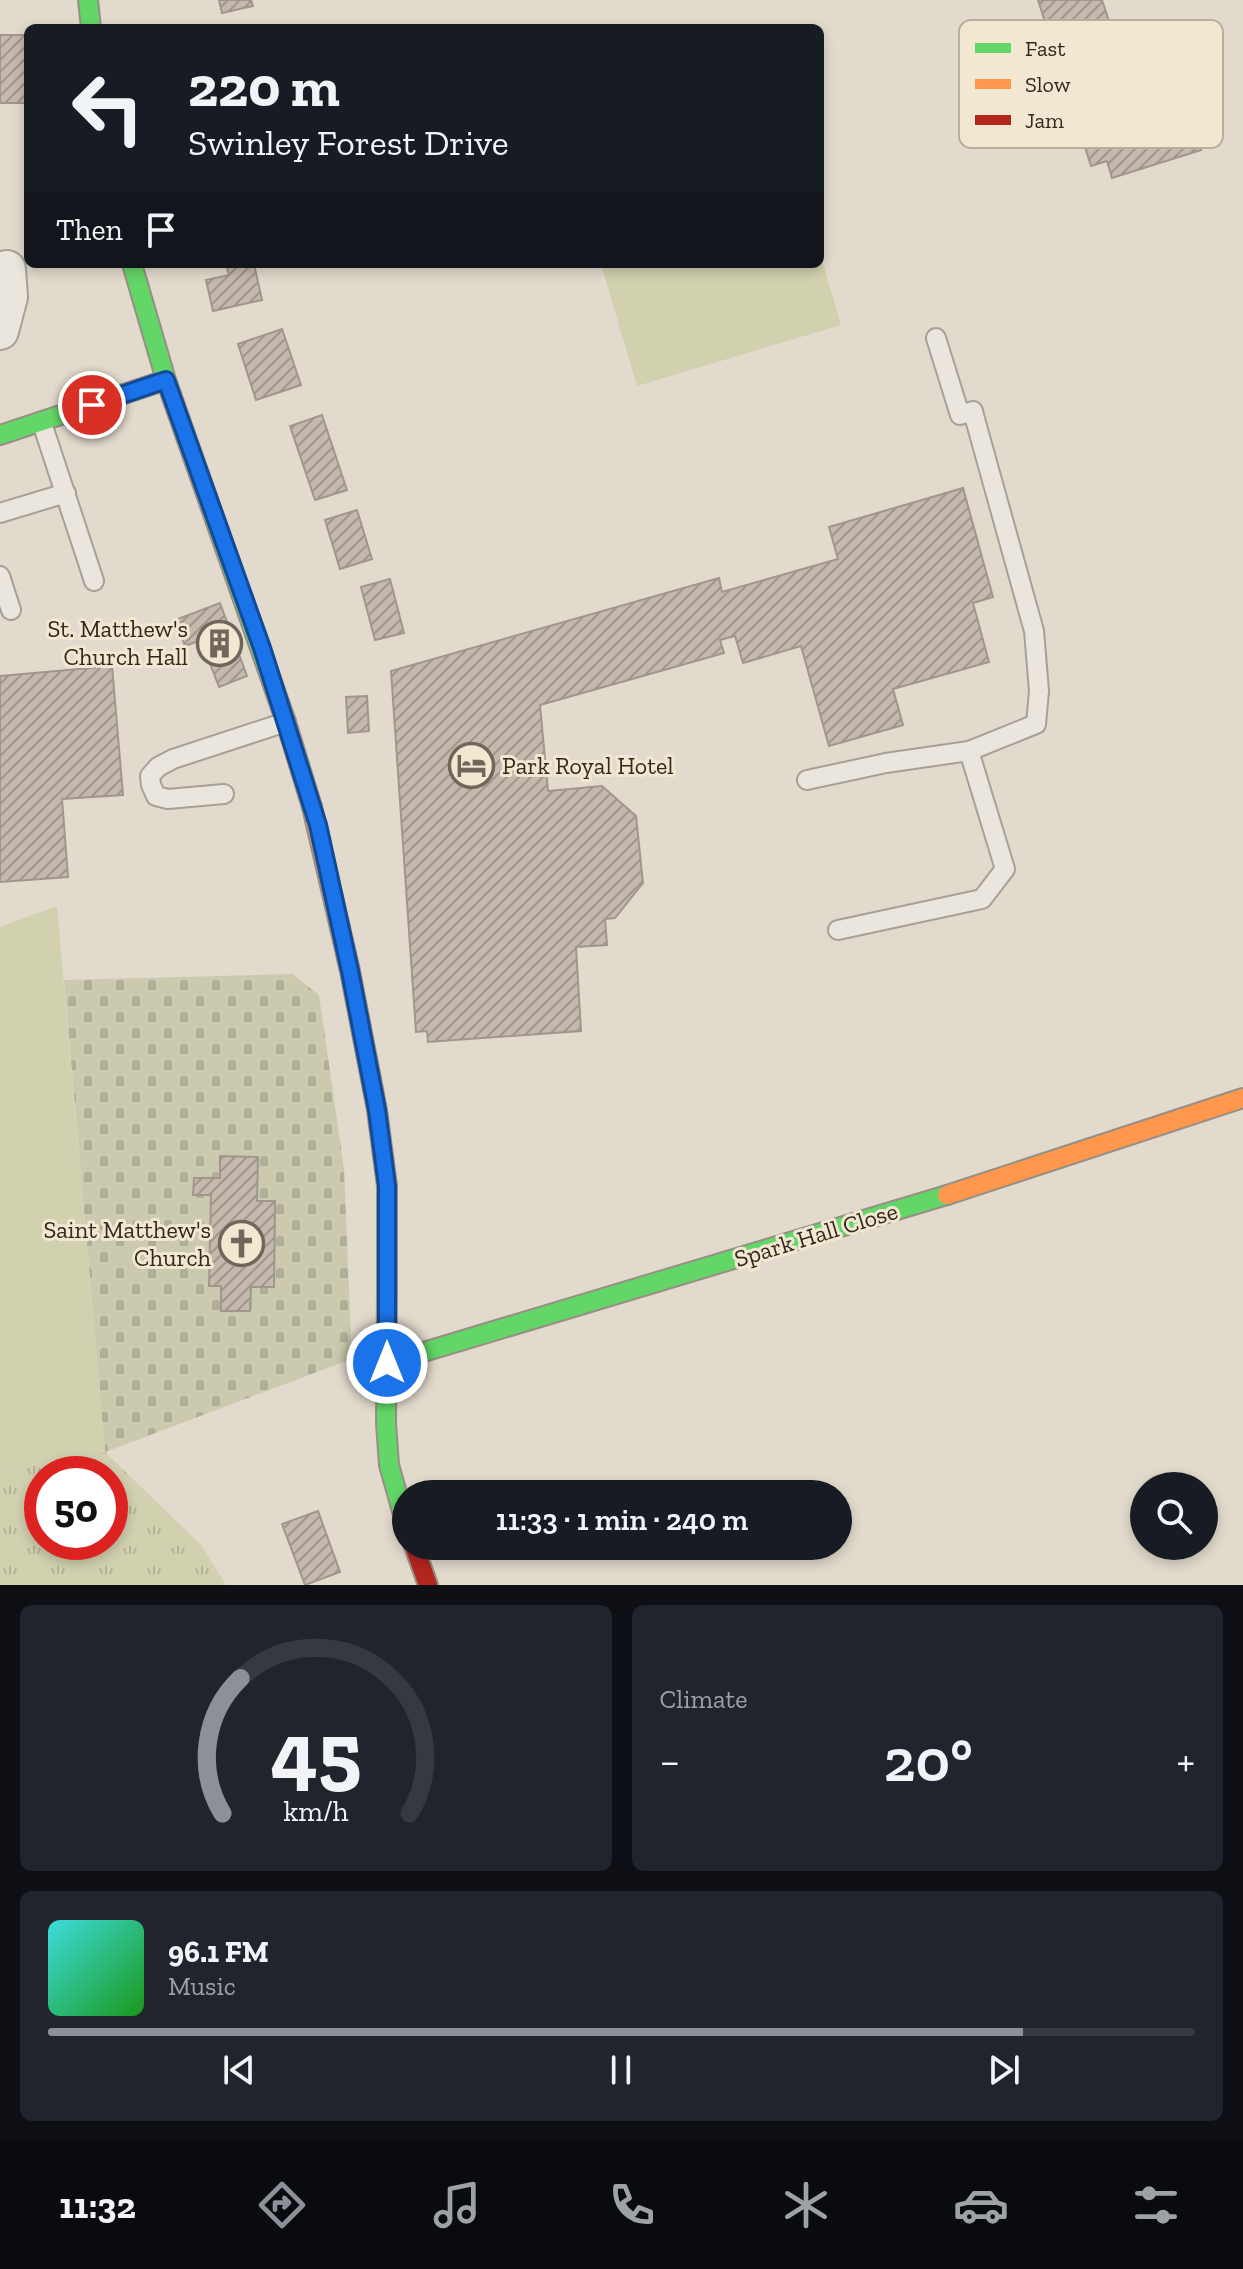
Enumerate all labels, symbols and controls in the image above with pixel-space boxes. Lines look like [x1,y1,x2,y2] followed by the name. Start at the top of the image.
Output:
[959,20,1223,148] legend
[1025,35,1066,62] text: Fast
[188,53,340,120] text: 220 m
[56,56,160,160] icon: left
[1025,71,1071,98] text: Slow
[1025,107,1064,134] text: Jam
[188,121,509,164] text: Swinley Forest Drive
[139,208,183,252] icon: arrive
[56,212,123,248] text: Then
[58,371,126,439] pin
[70,383,114,427] icon: arrive
[47,614,188,671] place label: St. Matthew's Church Hall
[195,619,243,667] building icon: St. Matthew's Church Hall
[447,742,495,790] hotel icon: Park Royal Hotel
[502,751,674,780] place label: Park Royal Hotel
[731,1196,901,1273] street label: Spark Hall Close
[43,1215,212,1272] place label: Saint Matthew's Church
[218,1220,266,1268] church icon: Saint Matthew's Church
[345,1321,429,1405] position arrow
[24,1456,128,1560] speed limit sign: 50
[1130,1472,1218,1560] map controls
[1130,1472,1218,1560] button: search
[496,1502,748,1538] text: 11:33 · 1 min · 240 m
[660,1683,747,1715] text: Climate
[270,1701,361,1801] text: 45
[884,1724,973,1796] text: 20°
[660,1734,680,1787] text: −
[1176,1734,1195,1787] text: +
[283,1794,348,1828] text: km/h
[168,1934,269,1970] text: 96.1 FM
[168,1970,236,2002] text: Music
[217,2048,261,2092] icon: previous
[599,2048,643,2092] icon: pause
[982,2048,1026,2092] icon: next
[254,2177,310,2233] icon: directions
[429,2177,485,2233] icon: music
[604,2177,660,2233] icon: phone
[778,2177,834,2233] icon: climate
[953,2177,1009,2233] icon: car
[1128,2177,1184,2233] icon: filters
[59,2184,136,2227] text: 11:32

